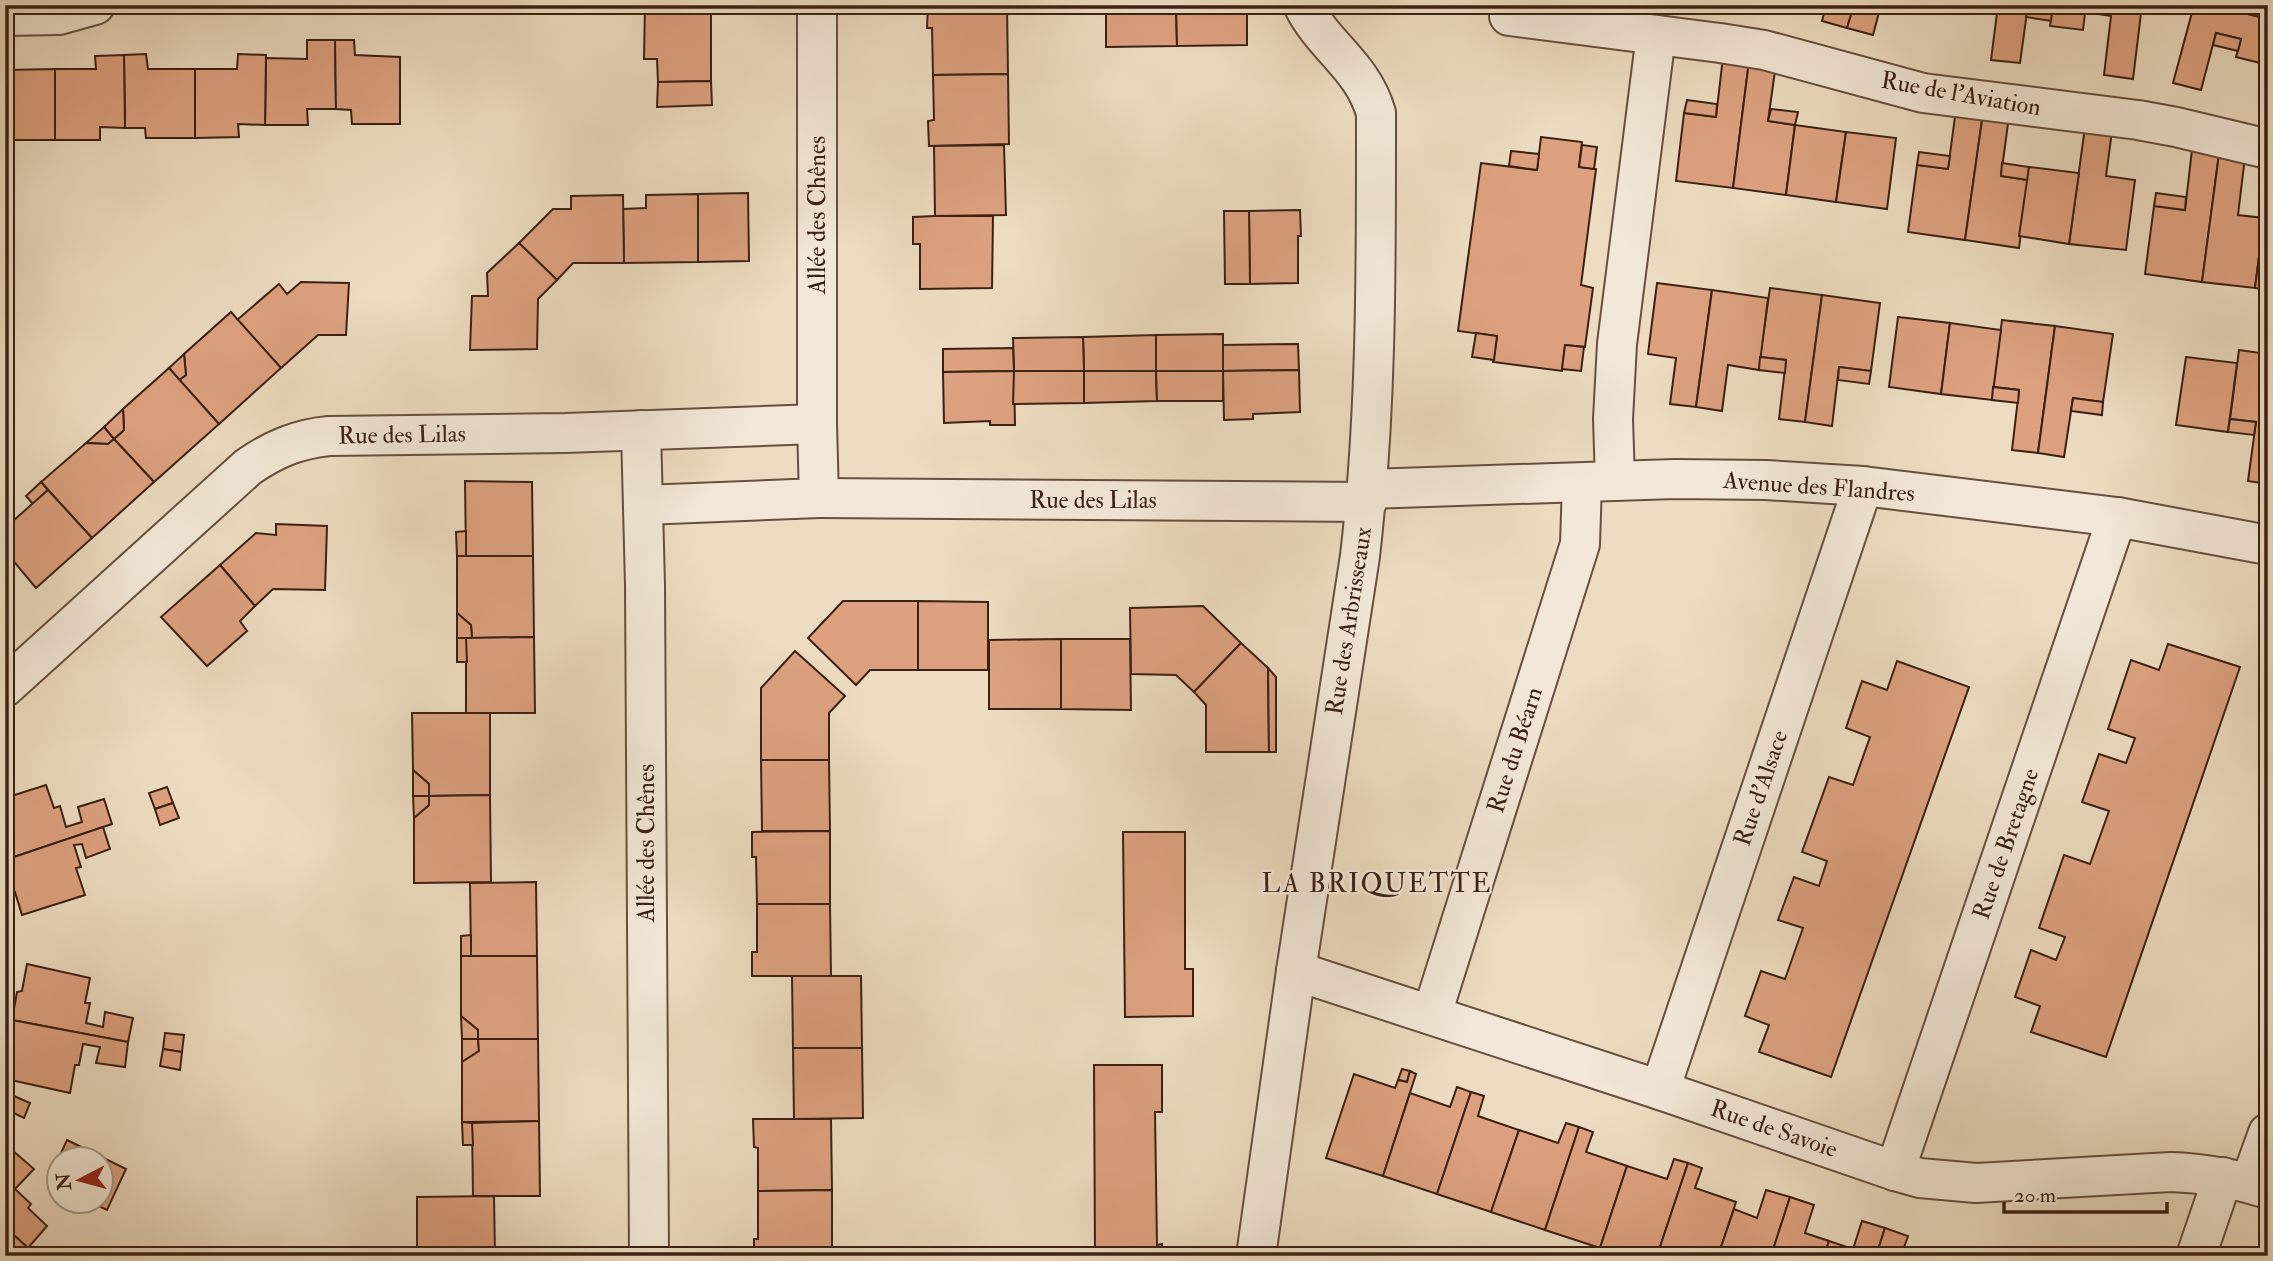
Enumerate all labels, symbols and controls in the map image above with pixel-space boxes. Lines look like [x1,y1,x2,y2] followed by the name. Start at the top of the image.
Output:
[1879,65,2043,123] street label: Rue de l'Aviation
[802,136,833,295] street label: Allée des Chênes
[338,418,466,452] street label: Rue des Lilas
[1721,465,1916,509] street label: Avenue des Flandres
[1029,485,1157,516] street label: Rue des Lilas
[1319,524,1379,717] street label: Rue des Arbrisseaux
[1480,683,1550,817] street label: Rue du Béarn
[1727,726,1795,850] street label: Rue d'Alsace
[631,764,662,923] street label: Allée des Chênes
[1966,764,2046,924] street label: Rue de Bretagne
[1261,868,1493,900] district label: LA BRIQUETTE
[1706,1093,1842,1165] street label: Rue de Savoie
[46,1146,116,1216] north arrow
[2004,1170,2166,1214] scale bar
[51,1171,77,1192] text: N
[2014,1182,2056,1209] text: 20 m

